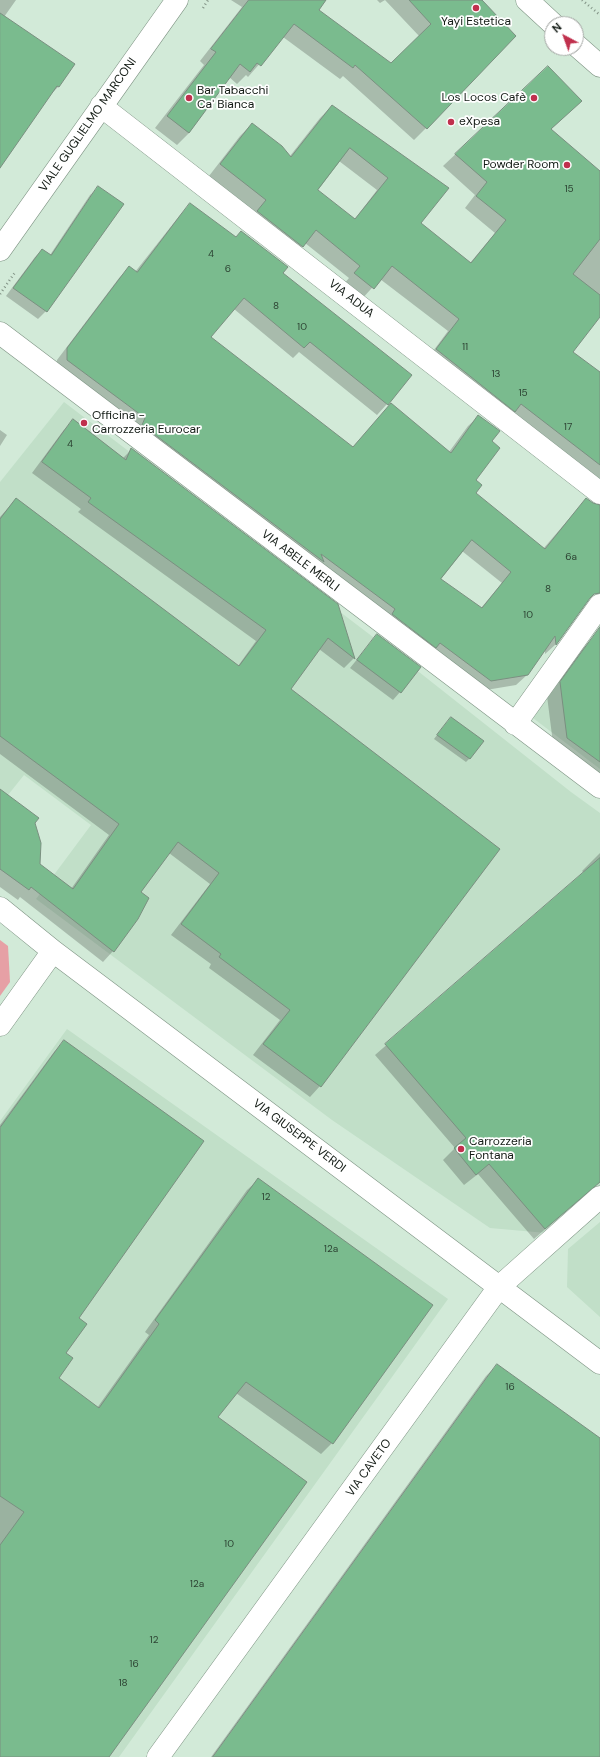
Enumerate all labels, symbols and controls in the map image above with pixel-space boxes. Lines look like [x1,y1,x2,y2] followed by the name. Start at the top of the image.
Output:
[471,3,481,13] marker: Yayi Estetica
[441,15,511,29] place label: Yayi Estetica
[544,16,584,56] north arrow
[549,20,564,36] text: N
[36,55,140,195] street label: VIALE GUGLIELMO MARCONI
[197,84,268,112] place label: Bar Tabacchi Ca' Bianca
[441,91,526,105] place label: Los Locos Cafè
[184,93,194,103] marker: Bar Tabacchi Ca' Bianca
[529,93,539,103] marker: Los Locos Cafè
[459,115,500,129] place label: eXpesa
[446,117,456,127] marker: eXpesa
[483,158,559,172] place label: Powder Room
[562,160,572,170] marker: Powder Room
[564,183,574,195] house number: 15
[208,248,214,260] house number: 4
[225,263,231,275] house number: 6
[325,277,377,321] street label: VIA ADUA
[273,300,279,312] house number: 8
[297,321,307,333] house number: 10
[462,341,468,353] house number: 11
[491,368,501,380] house number: 13
[518,387,528,399] house number: 15
[92,409,201,437] place label: Officina - Carrozzeria Eurocar
[79,418,89,428] marker: Officina - Carrozzeria Eurocar
[564,421,572,433] house number: 17
[67,438,73,450] house number: 4
[258,527,342,595] street label: VIA ABELE MERLI
[565,551,577,563] house number: 6a
[545,583,551,595] house number: 8
[523,609,533,621] house number: 10
[250,1096,348,1176] street label: VIA GIUSEPPE VERDI
[469,1135,532,1163] place label: Carrozzeria Fontana
[456,1144,466,1154] marker: Carrozzeria Fontana
[262,1191,270,1203] house number: 12
[324,1243,338,1255] house number: 12a
[505,1381,515,1393] house number: 16
[343,1436,395,1500] street label: VIA CAVETO
[224,1538,234,1550] house number: 10
[190,1578,204,1590] house number: 12a
[150,1634,158,1646] house number: 12
[129,1658,139,1670] house number: 16
[118,1677,128,1689] house number: 18

